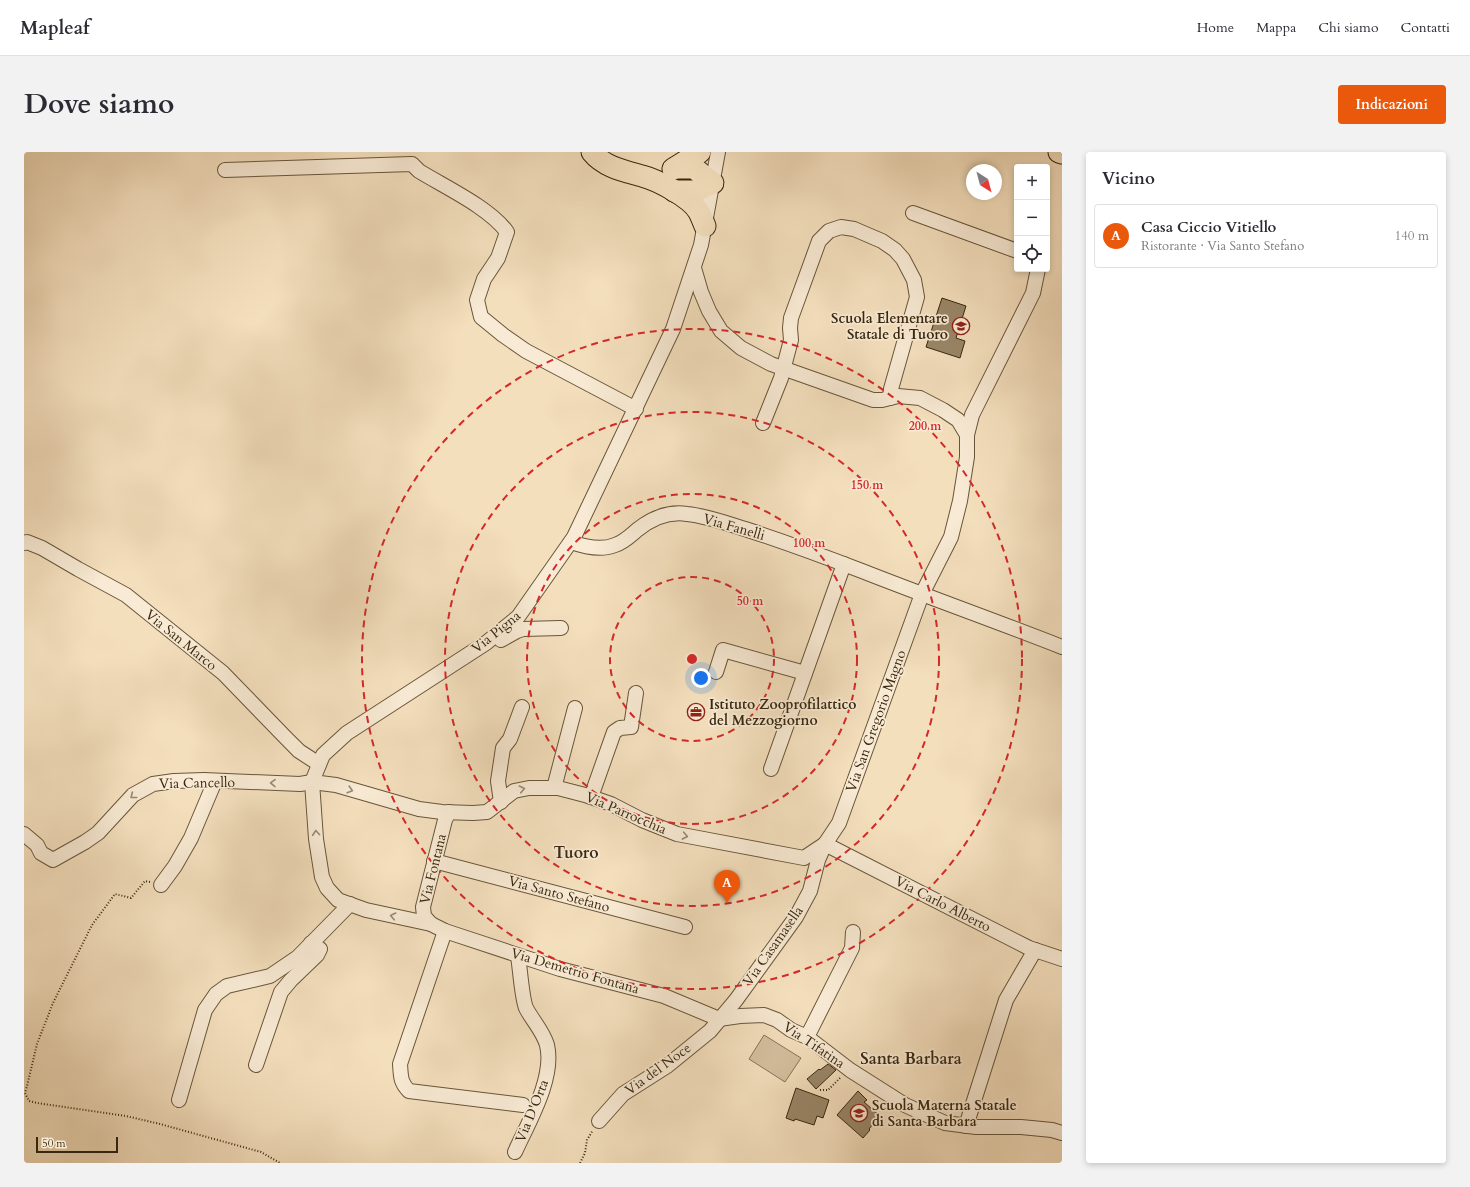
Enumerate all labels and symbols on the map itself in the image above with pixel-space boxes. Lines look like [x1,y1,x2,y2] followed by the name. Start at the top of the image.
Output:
[966,164,1002,200] north arrow
[831,309,948,344] place label: Scuola Elementare Statale di Tuoro
[951,316,971,336] school or university icon: Scuola Elementare Statale di Tuoro
[909,418,942,434] text: 200 m
[851,477,884,493] text: 150 m
[701,509,767,545] street label: Via Fanelli
[793,535,826,551] text: 100 m
[737,593,764,609] text: 50 m
[141,605,221,675] street label: Via San Marco
[467,606,525,658] street label: Via Pigna
[841,647,911,795] street label: Via San Gregorio Magno
[685,652,699,666] centre of rings
[691,668,711,688] your location
[709,695,857,730] place label: Istituto Zooprofilattico del Mezzogiorno
[686,702,706,722] office icon: Istituto Zooprofilattico del Mezzogiorno
[159,773,236,793] street label: Via Cancello
[270,779,276,787] one-way arrow
[347,785,353,793] one-way arrow
[519,786,526,794] one-way arrow
[582,787,670,839] street label: Via Parrocchia
[130,791,137,798] one-way arrow
[311,830,320,836] one-way arrow
[682,831,688,839] one-way arrow
[415,832,451,906] street label: Via Fontana
[554,842,598,864] district label: Tuoro
[714,870,740,903] pin: A
[506,871,612,917] street label: Via Santo Stefano
[892,872,995,937] street label: Via Carlo Alberto
[738,902,808,990] street label: Via Casamasella
[389,913,396,921] one-way arrow
[509,944,641,998] street label: Via Demetrio Fontana
[779,1017,849,1073] street label: Via Tifatina
[621,1039,695,1099] street label: Via del Noce
[860,1048,962,1070] district label: Santa Barbara
[511,1077,553,1145] street label: Via D'Orta
[872,1096,1017,1131] place label: Scuola Materna Statale di Santa Barbara
[849,1103,869,1123] school or university icon: Scuola Materna Statale di Santa Barbara
[36,1135,118,1154] scale bar

